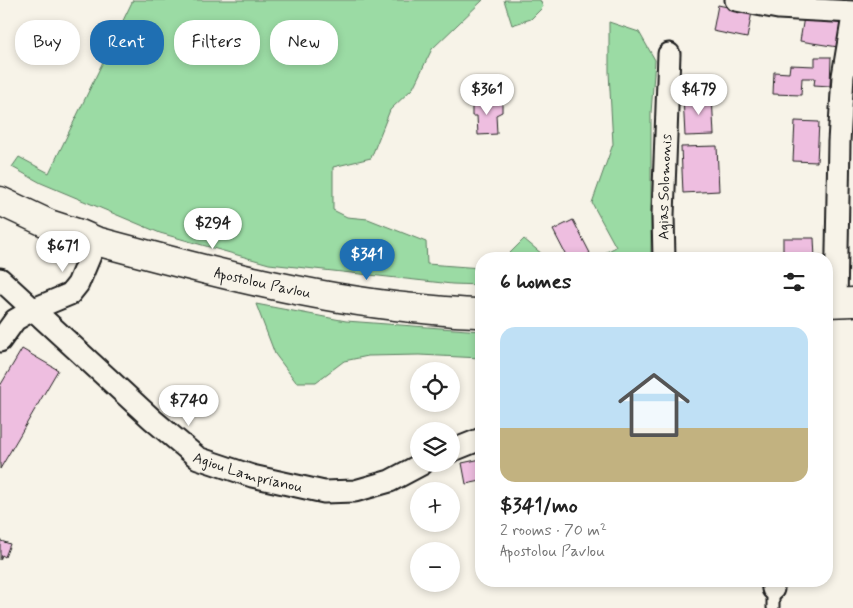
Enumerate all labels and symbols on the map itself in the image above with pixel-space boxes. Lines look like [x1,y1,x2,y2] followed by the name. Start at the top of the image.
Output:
[457,74,517,116] pin: $361
[669,74,729,116] pin: $479
[654,133,677,240] street label: Agias Solomonis
[183,208,243,250] pin: $294
[33,230,93,273] pin: $671
[337,238,397,281] pin: $341
[212,263,313,304] street label: Apostolou Pavlou
[159,384,219,427] pin: $740
[190,448,305,498] street label: Agiou Lamprianou

